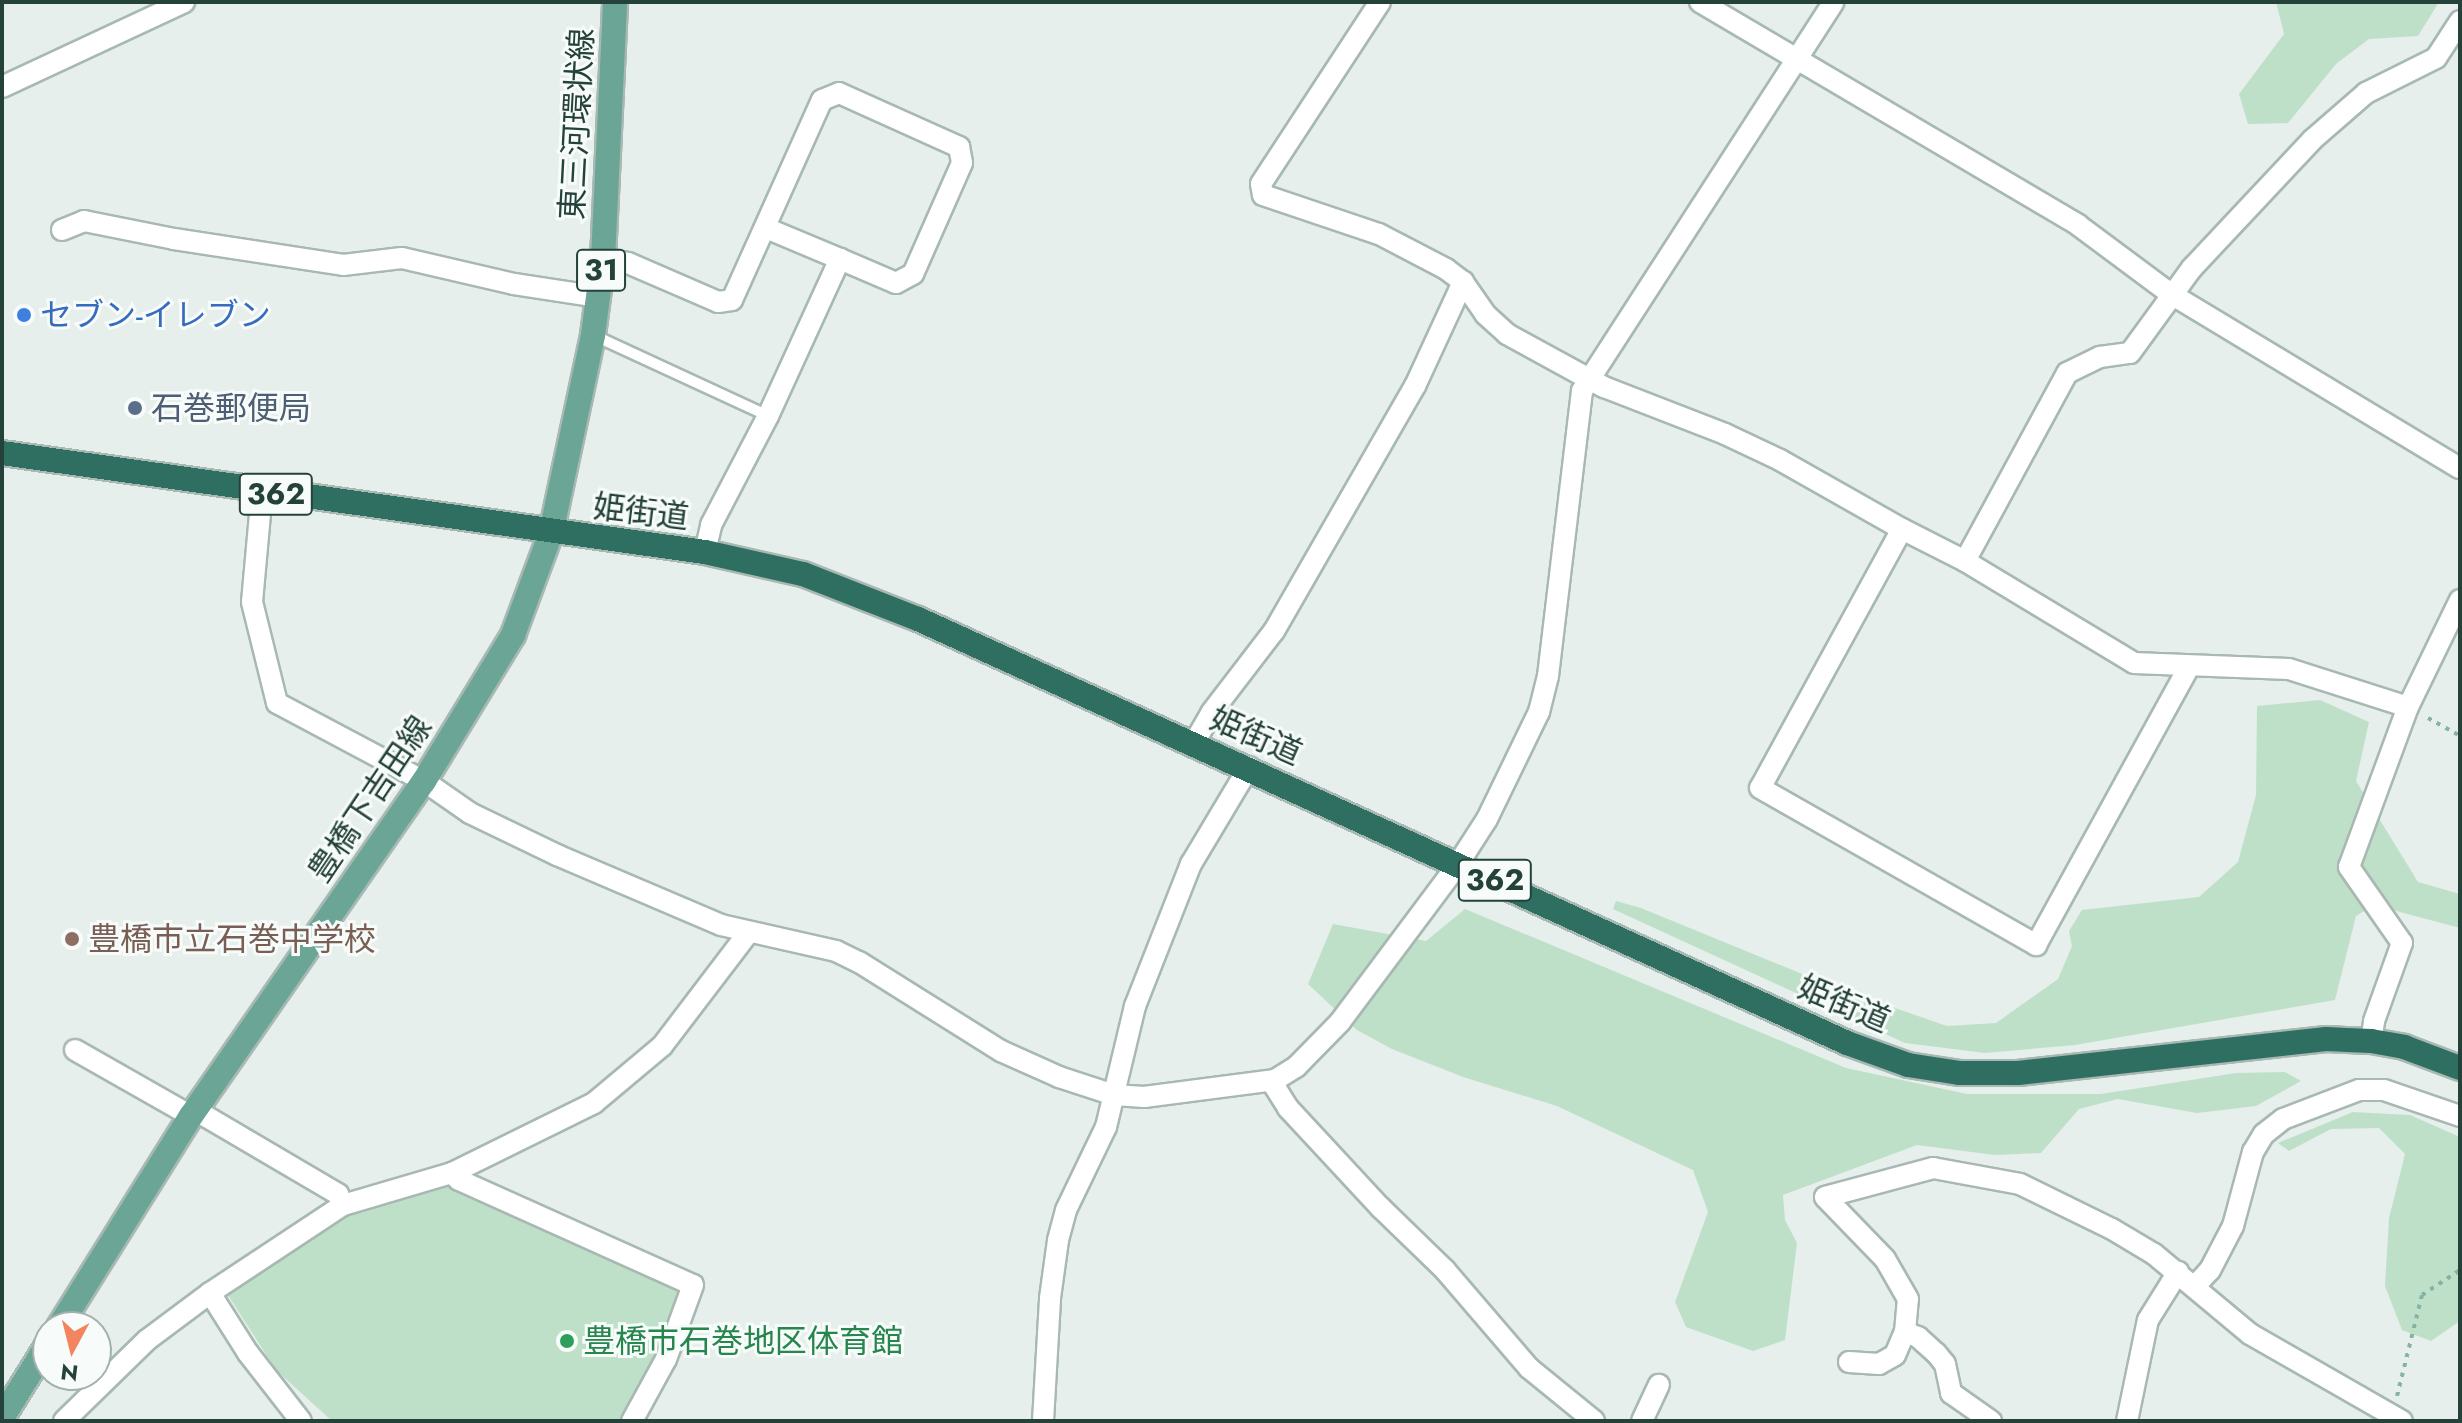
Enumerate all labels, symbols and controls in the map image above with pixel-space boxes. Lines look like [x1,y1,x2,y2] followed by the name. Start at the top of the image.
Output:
[553,27,601,221] street label: 東三河環状線
[575,244,627,296] road number: 31
[40,296,271,334] place label: セブン-イレブン
[15,306,33,324] marker: セブン-イレブン
[151,389,311,427] place label: 石巻郵便局
[126,399,144,417] marker: 石巻郵便局
[238,468,314,520] road number: 362
[591,487,691,537] street label: 姫街道
[1204,699,1308,773] street label: 姫街道
[300,709,440,889] street label: 豊橋下吉田線
[1457,854,1533,906] road number: 362
[88,920,376,958] place label: 豊橋市立石巻中学校
[63,930,81,948] marker: 豊橋市立石巻中学校
[1792,968,1896,1040] street label: 姫街道
[32,1311,112,1391] north arrow
[583,1322,903,1360] place label: 豊橋市石巻地区体育館
[558,1332,576,1350] marker: 豊橋市石巻地区体育館
[59,1356,80,1390] text: N

